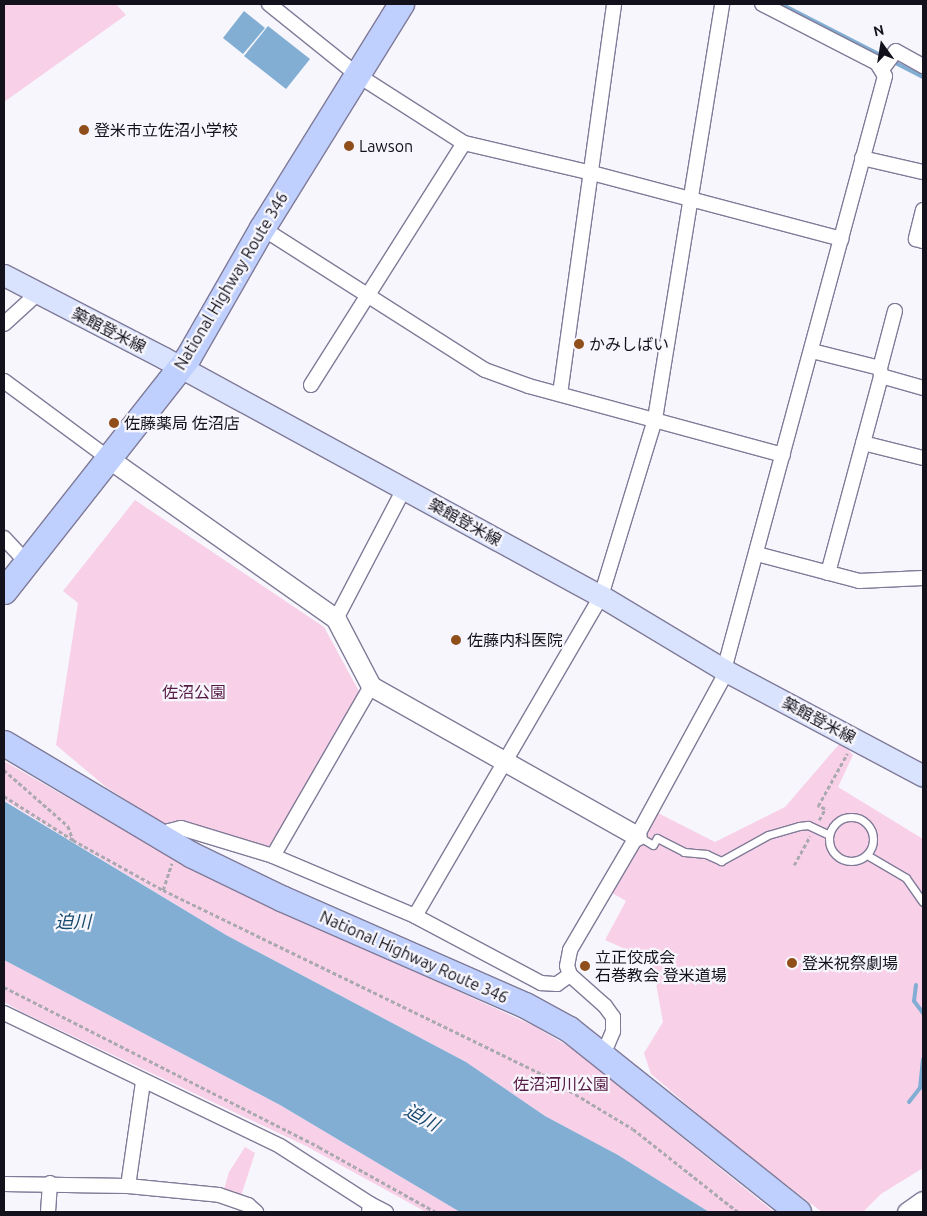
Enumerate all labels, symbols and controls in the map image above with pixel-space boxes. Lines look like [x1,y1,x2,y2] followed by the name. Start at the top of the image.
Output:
[857,20,907,70] north arrow
[872,21,886,39] text: N
[94,120,238,140] place label: 登米市立佐沼小学校
[78,124,90,136] marker: 登米市立佐沼小学校
[359,136,413,156] place label: Lawson
[343,140,355,152] marker: Lawson
[170,189,292,373] street label: National Highway Route 346
[69,303,149,357] street label: 築館登米線
[589,334,669,354] place label: かみしばい
[573,338,585,350] marker: かみしばい
[124,413,240,433] place label: 佐藤薬局 佐沼店
[108,417,120,429] marker: 佐藤薬局 佐沼店
[425,494,505,550] street label: 築館登米線
[467,630,563,650] place label: 佐藤内科医院
[449,633,463,647] marker: 佐藤内科医院
[162,682,226,702] park label: 佐沼公園
[779,693,859,747] street label: 築館登米線
[317,907,511,1007] street label: National Highway Route 346
[55,910,91,932] water label: 迫川
[595,947,727,985] place label: 立正佼成会 石巻教会 登米道場
[802,953,898,973] place label: 登米祝祭劇場
[786,957,798,969] marker: 登米祝祭劇場
[579,960,591,972] marker: 立正佼成会 石巻教会 登米道場
[513,1074,609,1094] park label: 佐沼河川公園
[401,1099,443,1135] water label: 迫川

